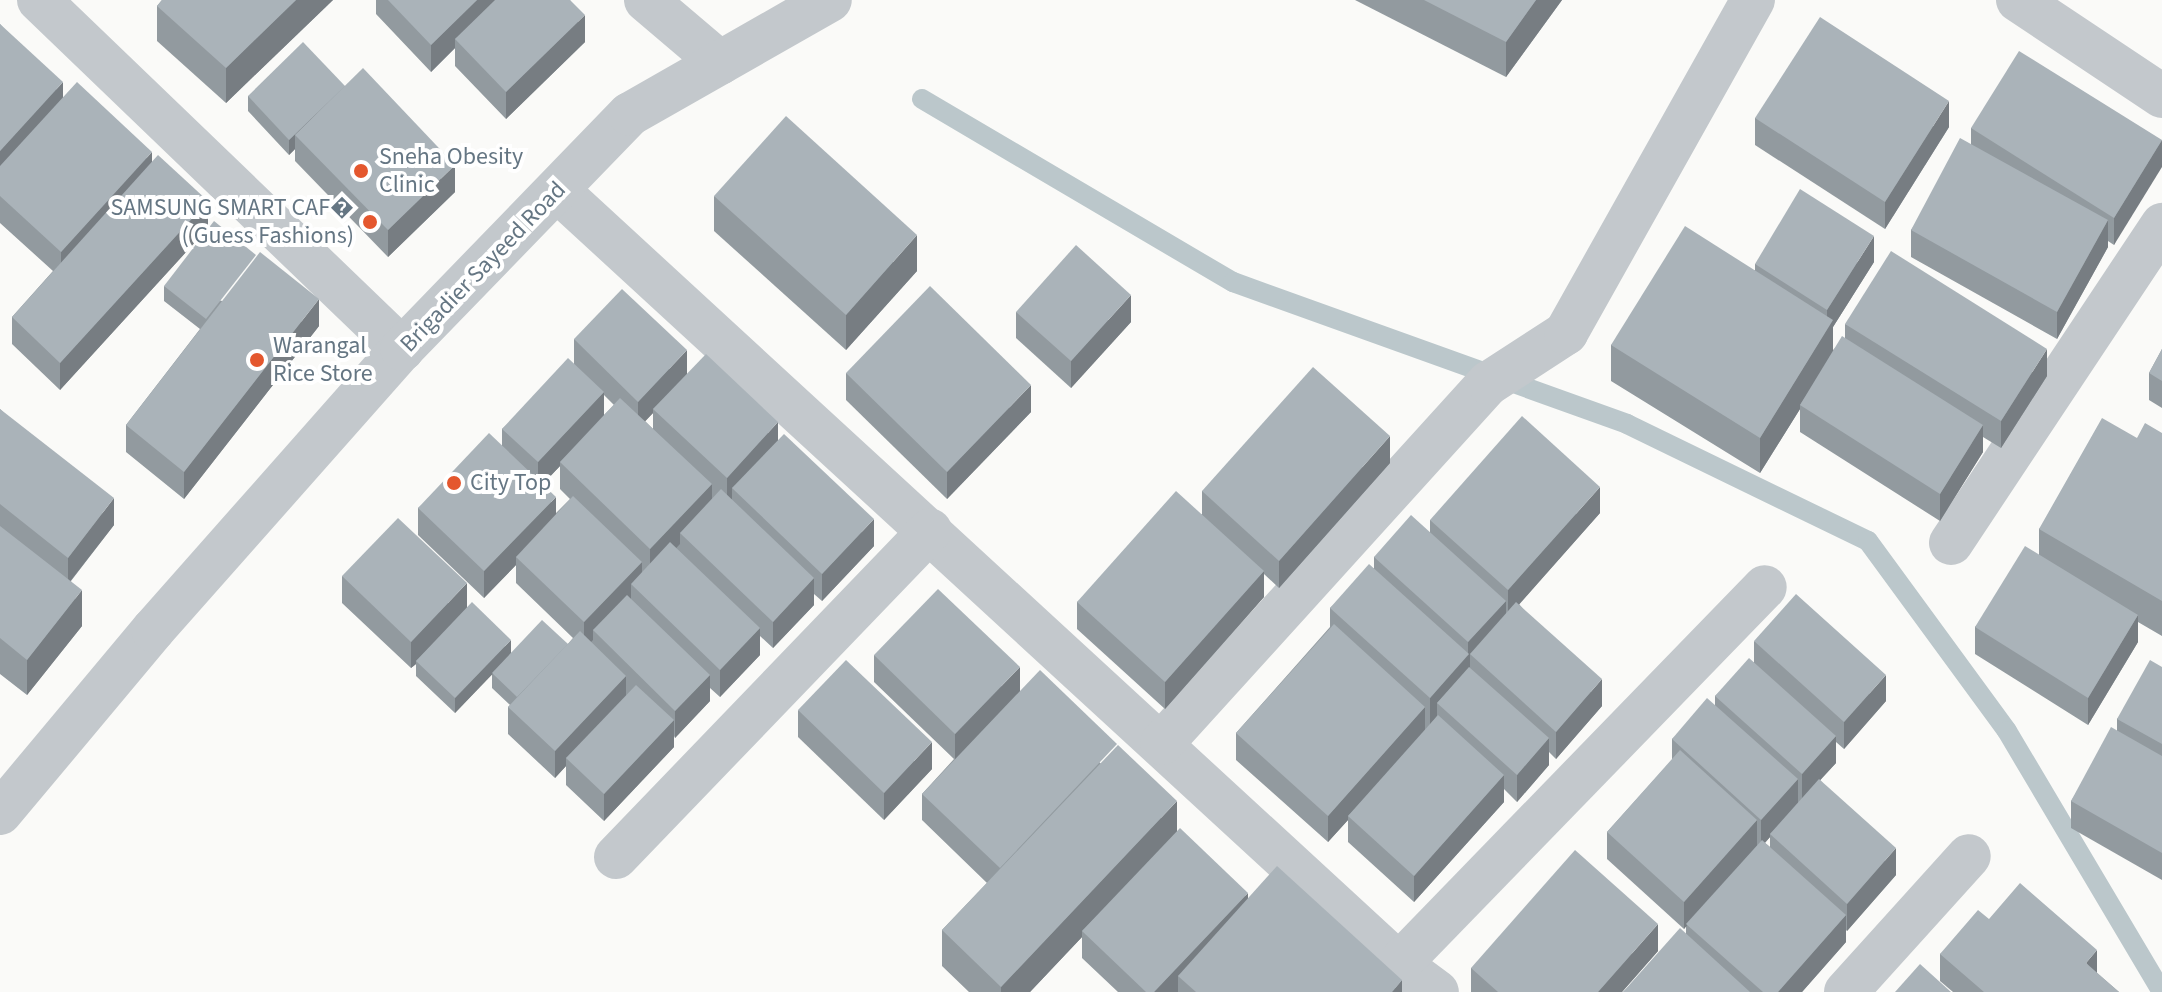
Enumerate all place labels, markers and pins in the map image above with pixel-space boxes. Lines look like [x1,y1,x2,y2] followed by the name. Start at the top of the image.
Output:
[379,143,523,199] place label: Sneha Obesity Clinic
[350,160,372,182] marker: Sneha Obesity Clinic
[110,194,354,250] place label: SAMSUNG SMART CAF� ( Guess Fashions)
[361,213,379,231] marker: SAMSUNG SMART CAF� ( Guess Fashions)
[273,332,373,388] place label: Warangal Rice Store
[248,351,266,369] marker: Warangal Rice Store
[470,469,551,497] place label: City Top
[445,474,463,492] marker: City Top

